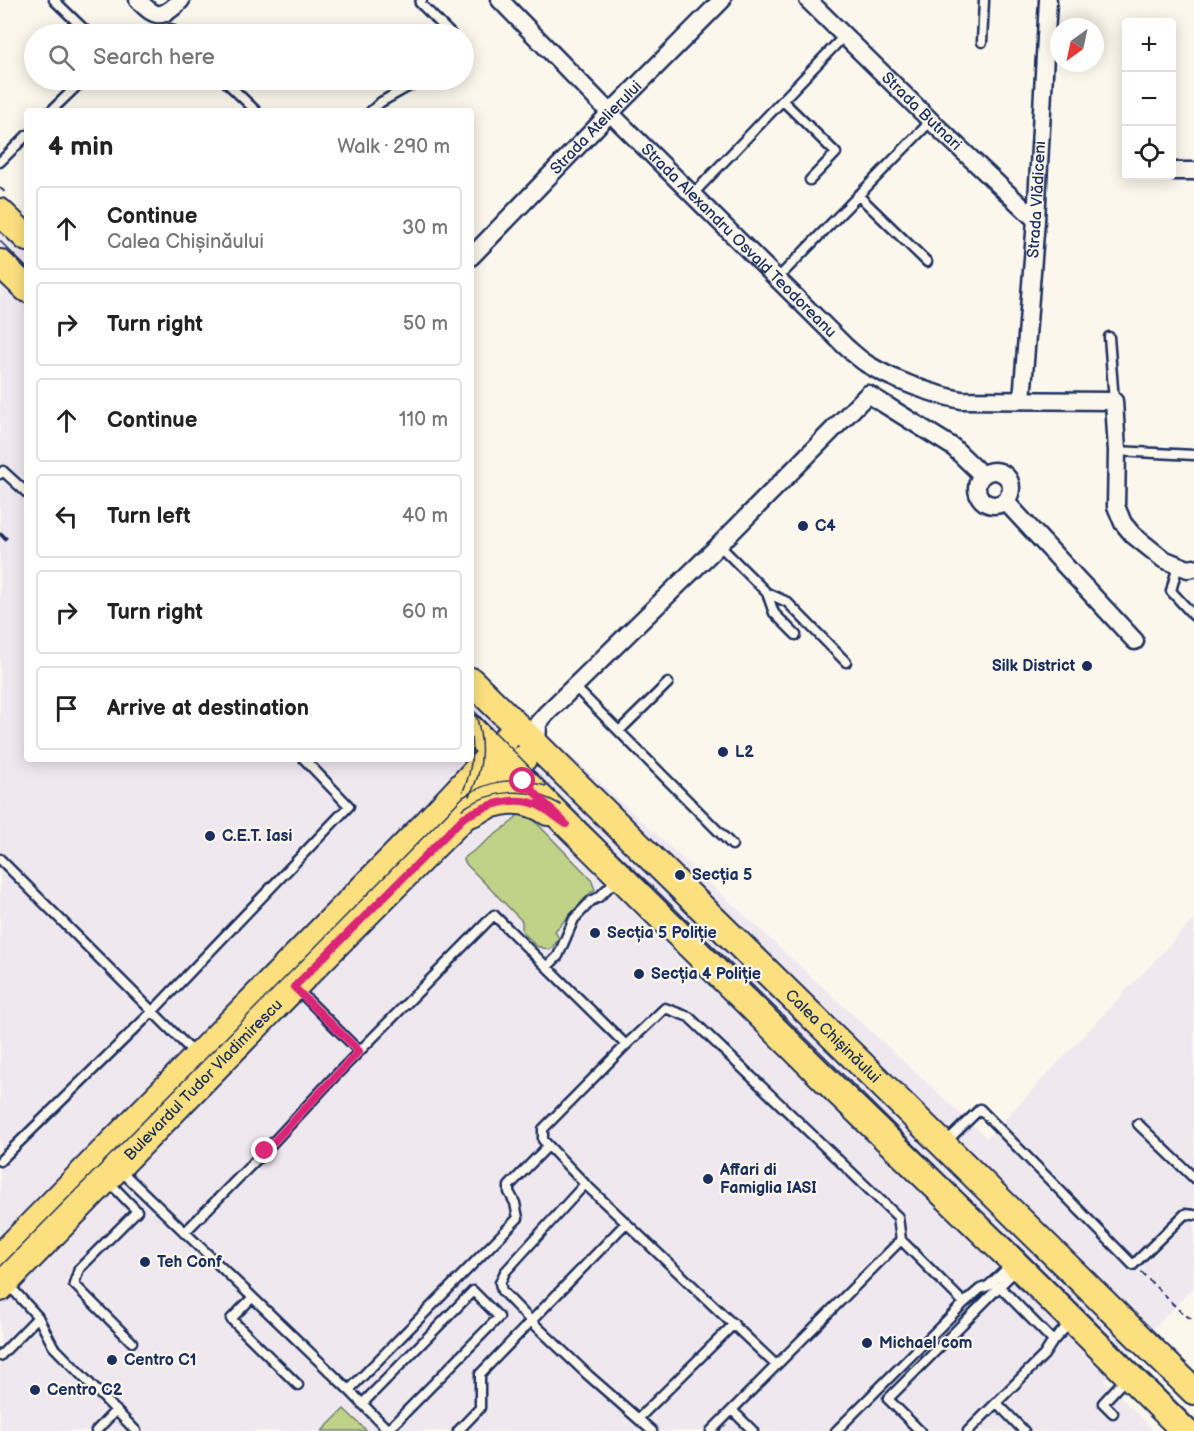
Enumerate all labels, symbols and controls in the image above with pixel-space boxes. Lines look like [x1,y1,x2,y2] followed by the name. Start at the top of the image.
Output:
[1050,18,1104,72] north arrow
[1122,18,1176,180] map controls
[1122,18,1176,72] button: +
[24,24,474,90] search box
[45,41,78,74] icon: search
[93,44,215,71] text: Search here
[878,68,966,154] street label: Strada Butnari
[1122,72,1176,126] button: −
[546,77,646,178] street label: Strada Atelierului
[1122,126,1176,180] button: locate
[48,132,113,163] text: 4 min
[337,135,450,159] text: Walk · 290 m
[637,140,840,342] street label: Strada Alexandru Osvald Teodoreanu
[1024,140,1050,259] street label: Strada Vlădiceni
[107,203,197,230] text: Continue
[50,212,83,245] icon: ahead
[402,216,448,240] text: 30 m
[107,230,264,254] text: Calea Chișinăului
[50,308,83,341] icon: right
[107,311,203,338] text: Turn right
[403,312,448,336] text: 50 m
[50,404,83,437] icon: ahead
[107,407,197,434] text: Continue
[399,408,448,432] text: 110 m
[50,500,83,533] icon: left
[107,503,191,530] text: Turn left
[402,504,448,528] text: 40 m
[815,517,836,536] place label: C4
[796,519,810,533] marker: C4
[50,596,83,629] icon: right
[107,599,203,626] text: Turn right
[402,600,448,624] text: 60 m
[992,657,1076,676] place label: Silk District
[1080,659,1094,673] marker: Silk District
[50,692,83,725] icon: arrive
[107,695,309,722] text: Arrive at destination
[735,743,754,762] place label: L2
[716,745,730,759] marker: L2
[509,767,535,793] route start
[222,827,292,846] place label: C.E.T. Iasi
[203,829,217,843] marker: C.E.T. Iasi
[692,866,752,885] place label: Secția 5
[673,868,687,882] marker: Secția 5
[607,924,717,943] place label: Secția 5 Poliție
[588,926,602,940] marker: Secția 5 Poliție
[651,965,761,984] place label: Secția 4 Poliție
[632,967,646,981] marker: Secția 4 Poliție
[781,985,884,1087] street label: Calea Chișinăului
[120,995,286,1165] street label: Bulevardul Tudor Vladimirescu
[251,1137,277,1163] route end
[719,1161,817,1198] place label: Affari di Famiglia IASI
[701,1172,715,1186] marker: Affari di Famiglia IASI
[157,1253,223,1272] place label: Teh Conf
[138,1255,152,1269] marker: Teh Conf
[879,1334,972,1353] place label: Michael com
[860,1336,874,1350] marker: Michael com
[124,1351,196,1370] place label: Centro C1
[105,1353,119,1367] marker: Centro C1
[47,1381,123,1400] place label: Centro C2
[28,1383,42,1397] marker: Centro C2

